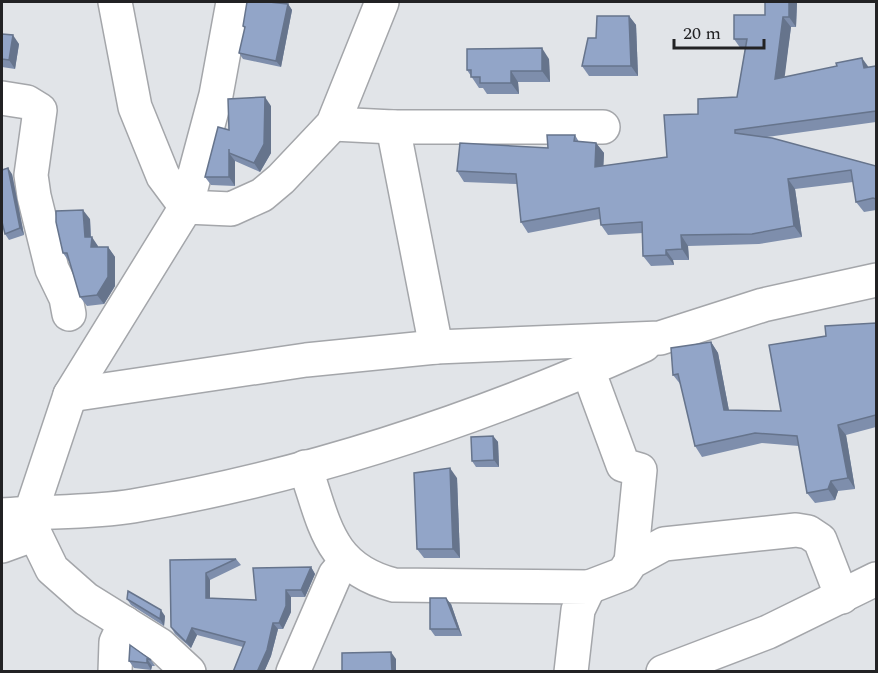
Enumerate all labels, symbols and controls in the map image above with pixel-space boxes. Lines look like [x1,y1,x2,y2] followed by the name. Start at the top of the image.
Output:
[674,12,764,50] scale bar
[683,20,721,47] text: 20 m

